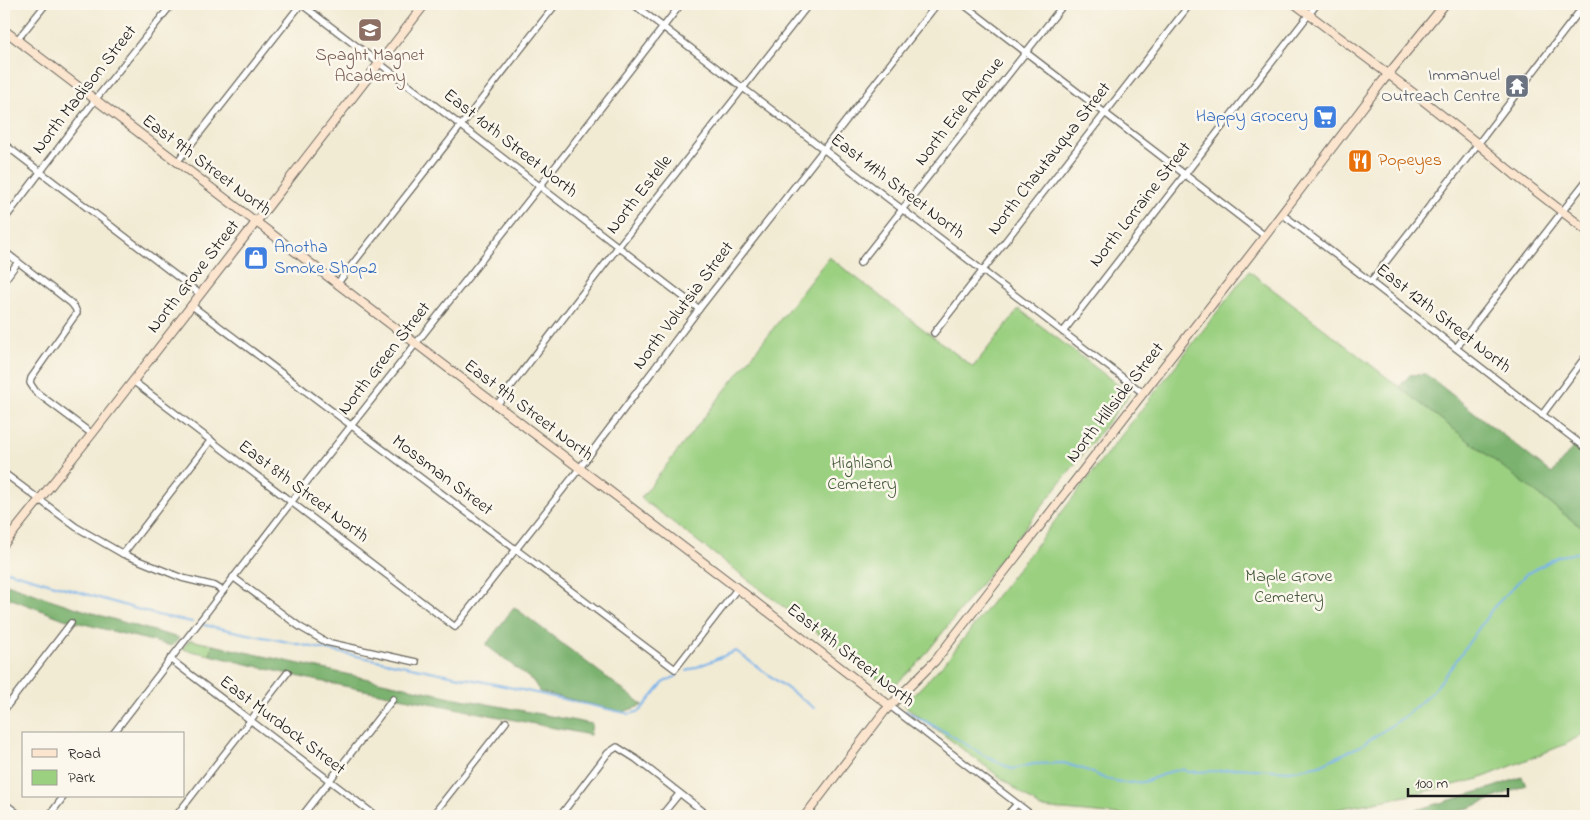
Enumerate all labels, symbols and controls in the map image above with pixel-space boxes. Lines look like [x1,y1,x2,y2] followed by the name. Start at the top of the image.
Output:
[357,17,383,43] school or university icon: Spaght Magnet Academy
[26,20,144,160] street label: North Madison Street
[315,43,425,90] place label: Spaght Magnet Academy
[909,51,1012,172] street label: North Erie Avenue
[1381,63,1501,110] place label: Immanuel Outreach Centre
[1504,73,1530,99] temple icon: Immanuel Outreach Centre
[982,77,1118,241] street label: North Chautauqua Street
[437,83,583,205] street label: East 10th Street North
[1196,104,1308,130] place label: Happy Grocery
[1312,104,1338,130] supermarket icon: Happy Grocery
[136,109,276,223] street label: East 9th Street North
[824,128,970,246] street label: East 11th Street North
[1084,137,1198,273] street label: North Lorraine Street
[1347,148,1373,174] restaurant icon: Popeyes
[1378,148,1442,174] place label: Popeyes
[601,149,680,240] street label: North Estelle
[141,215,247,339] street label: North Grove Street
[274,235,377,282] place label: Anotha Smoke Shop2
[627,236,741,376] street label: North Volutsia Street
[243,245,269,271] shop icon: Anotha Smoke Shop2
[1370,258,1516,380] street label: East 12th Street North
[332,297,438,421] street label: North Green Street
[1061,337,1171,469] street label: North Hillside Street
[458,354,598,468] street label: East 9th Street North
[386,429,498,523] street label: Mossman Street
[232,434,374,550] street label: East 8th Street North
[827,451,897,498] park label: Highland Cemetery
[1245,564,1334,611] park label: Maple Grove Cemetery
[780,598,920,714] street label: East 9th Street North
[213,670,351,782] street label: East Murdock Street
[22,732,185,798] legend
[68,743,101,765] text: Road
[1408,765,1508,797] scale bar
[68,767,96,789] text: Park
[1415,773,1448,795] text: 100 m

